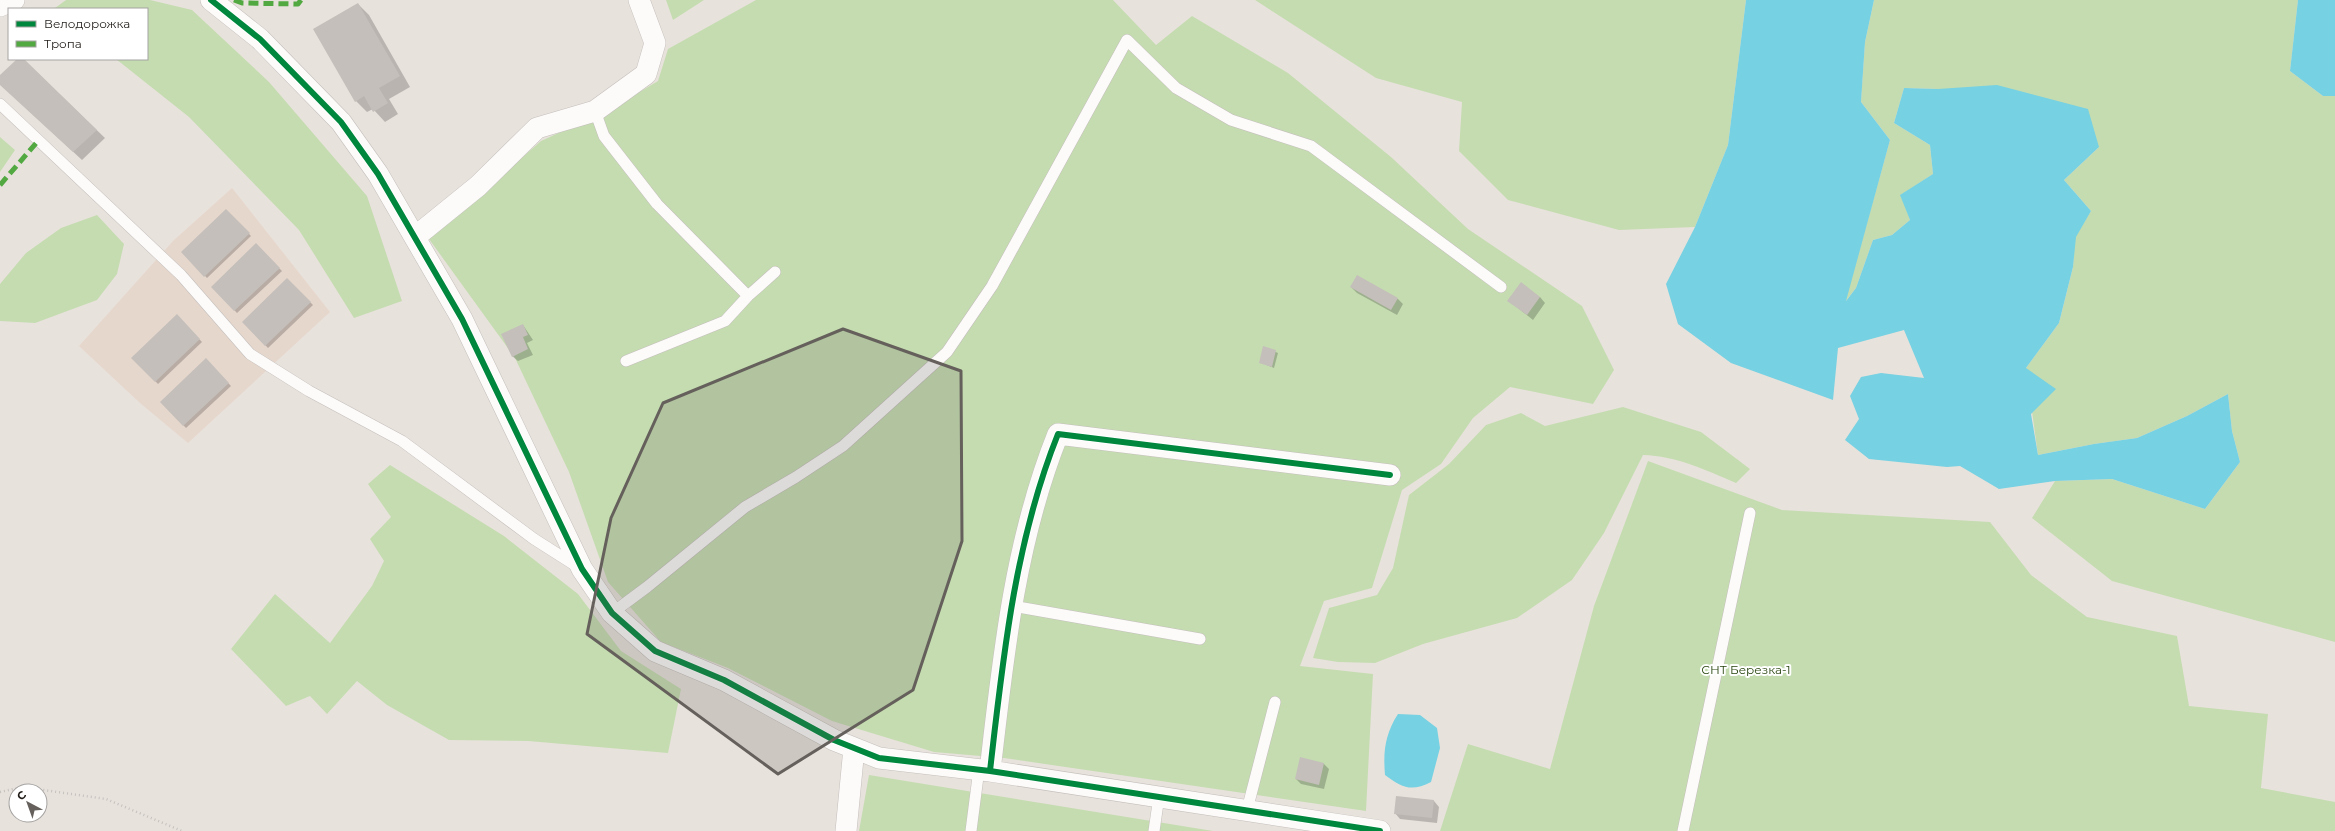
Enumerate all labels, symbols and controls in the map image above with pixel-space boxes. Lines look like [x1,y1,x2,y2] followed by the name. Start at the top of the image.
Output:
[8,8,148,60] legend
[44,16,130,31] text: Велодорожка
[44,36,82,51] text: Тропа
[1701,662,1791,677] park label: СНТ Березка-1
[8,783,48,823] north arrow
[14,788,29,803] text: С

